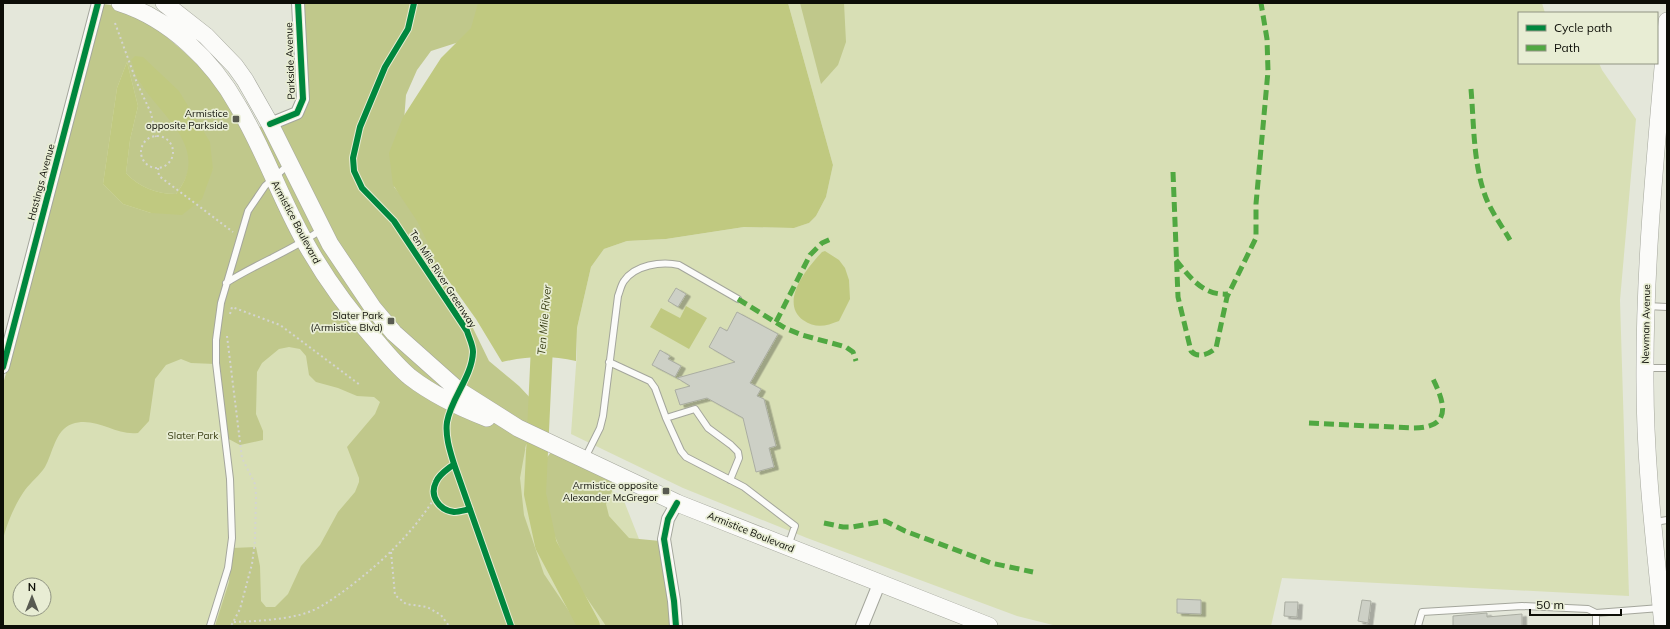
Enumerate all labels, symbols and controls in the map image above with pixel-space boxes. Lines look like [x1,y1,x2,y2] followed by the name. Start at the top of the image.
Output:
[1518,12,1658,64] legend
[1554,20,1612,35] text: Cycle path
[282,22,298,100] street label: Parkside Avenue
[1554,40,1580,55] text: Path
[146,107,228,132] place label: Armistice opposite Parkside
[231,114,241,124] marker: Armistice opposite Parkside
[25,142,57,222] street label: Hastings Avenue
[269,178,323,266] street label: Armistice Boulevard
[406,228,480,331] street label: Ten Mile River Greenway
[534,283,554,356] water label: Ten Mile River
[1639,284,1653,364] street label: Newman Avenue
[310,309,384,334] place label: Slater Park (Armistice Blvd)
[386,316,396,326] marker: Slater Park (Armistice Blvd)
[168,429,219,442] park label: Slater Park
[563,479,658,504] place label: Armistice opposite Alexander McGregor
[661,486,671,496] marker: Armistice opposite Alexander McGregor
[706,509,796,555] street label: Armistice Boulevard
[12,577,52,617] north arrow
[28,580,36,594] text: N
[1530,591,1621,617] scale bar
[1536,597,1564,612] text: 50 m

